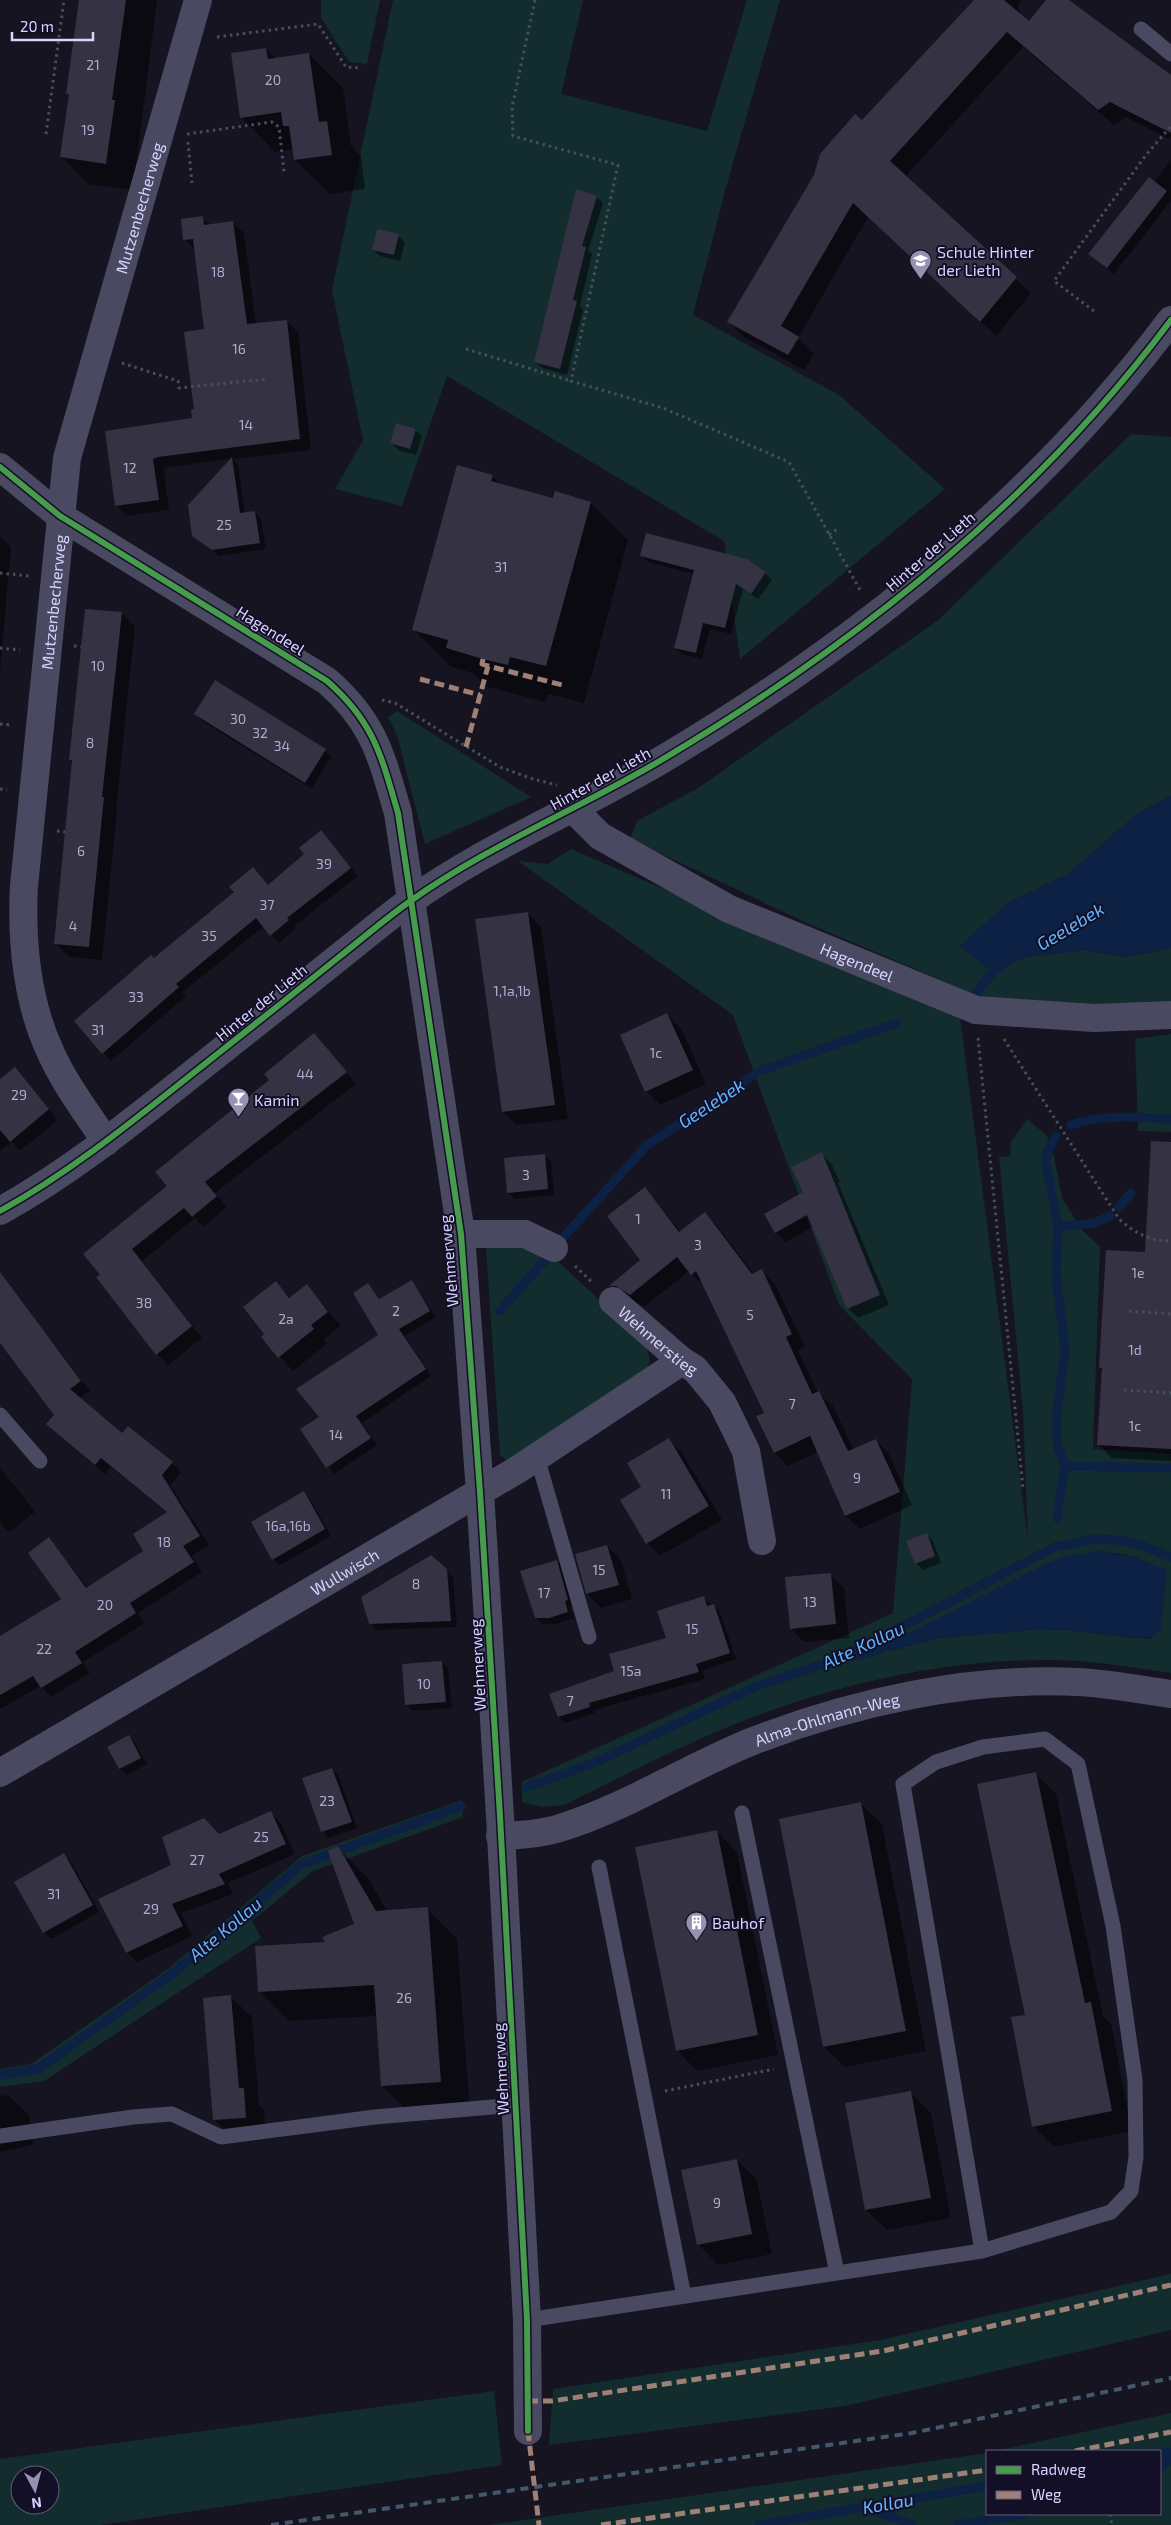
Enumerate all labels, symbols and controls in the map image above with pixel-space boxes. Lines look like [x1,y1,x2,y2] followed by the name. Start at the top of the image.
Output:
[12,10,94,42] scale bar
[20,17,54,35] text: 20 m
[86,56,100,73] house number: 21
[265,71,281,88] house number: 20
[81,121,95,138] house number: 19
[111,140,166,276] street label: Mutzenbecherweg
[937,242,1035,279] place label: Schule Hinter der Lieth
[909,248,933,279] school or university icon: Schule Hinter der Lieth
[211,263,225,280] house number: 18
[232,340,246,357] house number: 16
[239,416,253,433] house number: 14
[123,459,137,476] house number: 12
[882,507,978,595] street label: Hinter der Lieth
[216,516,232,533] house number: 25
[36,533,69,671] street label: Mutzenbecherweg
[494,558,508,575] house number: 31
[233,601,309,659] street label: Hagendeel
[91,657,105,674] house number: 10
[230,710,246,727] house number: 30
[252,724,268,741] house number: 32
[86,734,94,751] house number: 8
[274,737,290,754] house number: 34
[546,743,654,813] street label: Hinter der Lieth
[77,842,85,859] house number: 6
[316,855,332,872] house number: 39
[260,896,274,913] house number: 37
[1032,897,1108,955] water label: Geelebek
[69,917,77,934] house number: 4
[201,927,217,944] house number: 35
[818,938,897,985] street label: Hagendeel
[212,959,310,1045] street label: Hinter der Lieth
[493,982,531,999] house number: 1,1a,1b
[128,988,144,1005] house number: 33
[91,1021,105,1038] house number: 31
[650,1044,662,1061] house number: 1c
[296,1065,314,1082] house number: 44
[674,1073,748,1133] water label: Geelebek
[11,1086,27,1103] house number: 29
[226,1087,250,1118] bar icon: Kamin
[254,1090,300,1109] place label: Kamin
[522,1166,530,1183] house number: 3
[635,1210,641,1227] house number: 1
[435,1214,461,1308] street label: Wehmerweg
[694,1236,702,1253] house number: 3
[1131,1264,1145,1281] house number: 1e
[136,1294,152,1311] house number: 38
[615,1301,702,1378] street label: Wehmerstieg
[392,1302,400,1319] house number: 2
[746,1306,754,1323] house number: 5
[278,1310,294,1327] house number: 2a
[1128,1341,1142,1358] house number: 1d
[788,1395,796,1412] house number: 7
[1129,1417,1141,1434] house number: 1c
[329,1426,343,1443] house number: 14
[853,1469,861,1486] house number: 9
[660,1485,672,1502] house number: 11
[265,1517,311,1534] house number: 16a,16b
[157,1533,171,1550] house number: 18
[307,1544,382,1599] street label: Wullwisch
[592,1561,606,1578] house number: 15
[412,1575,420,1592] house number: 8
[538,1584,550,1601] house number: 17
[803,1593,817,1610] house number: 13
[97,1596,113,1613] house number: 20
[817,1616,908,1674] water label: Alte Kollau
[465,1618,489,1712] street label: Wehmerweg
[685,1620,699,1637] house number: 15
[36,1640,52,1657] house number: 22
[621,1662,641,1679] house number: 15a
[417,1675,431,1692] house number: 10
[752,1688,901,1749] street label: Alma-Ohlmann-Weg
[566,1692,574,1709] house number: 7
[319,1792,335,1809] house number: 23
[253,1828,269,1845] house number: 25
[189,1851,205,1868] house number: 27
[47,1885,61,1902] house number: 31
[183,1892,266,1966] water label: Alte Kollau
[143,1900,159,1917] house number: 29
[684,1910,708,1941] building icon: Bauhof
[712,1913,765,1932] place label: Bauhof
[396,1989,412,2006] house number: 26
[488,2022,512,2116] street label: Wehmerweg
[713,2194,721,2211] house number: 9
[986,2450,1161,2515] legend
[1031,2460,1086,2478] text: Radweg
[10,2465,60,2515] north arrow
[1031,2485,1062,2503] text: Weg
[861,2488,915,2518] water label: Kollau
[31,2494,43,2512] text: N

